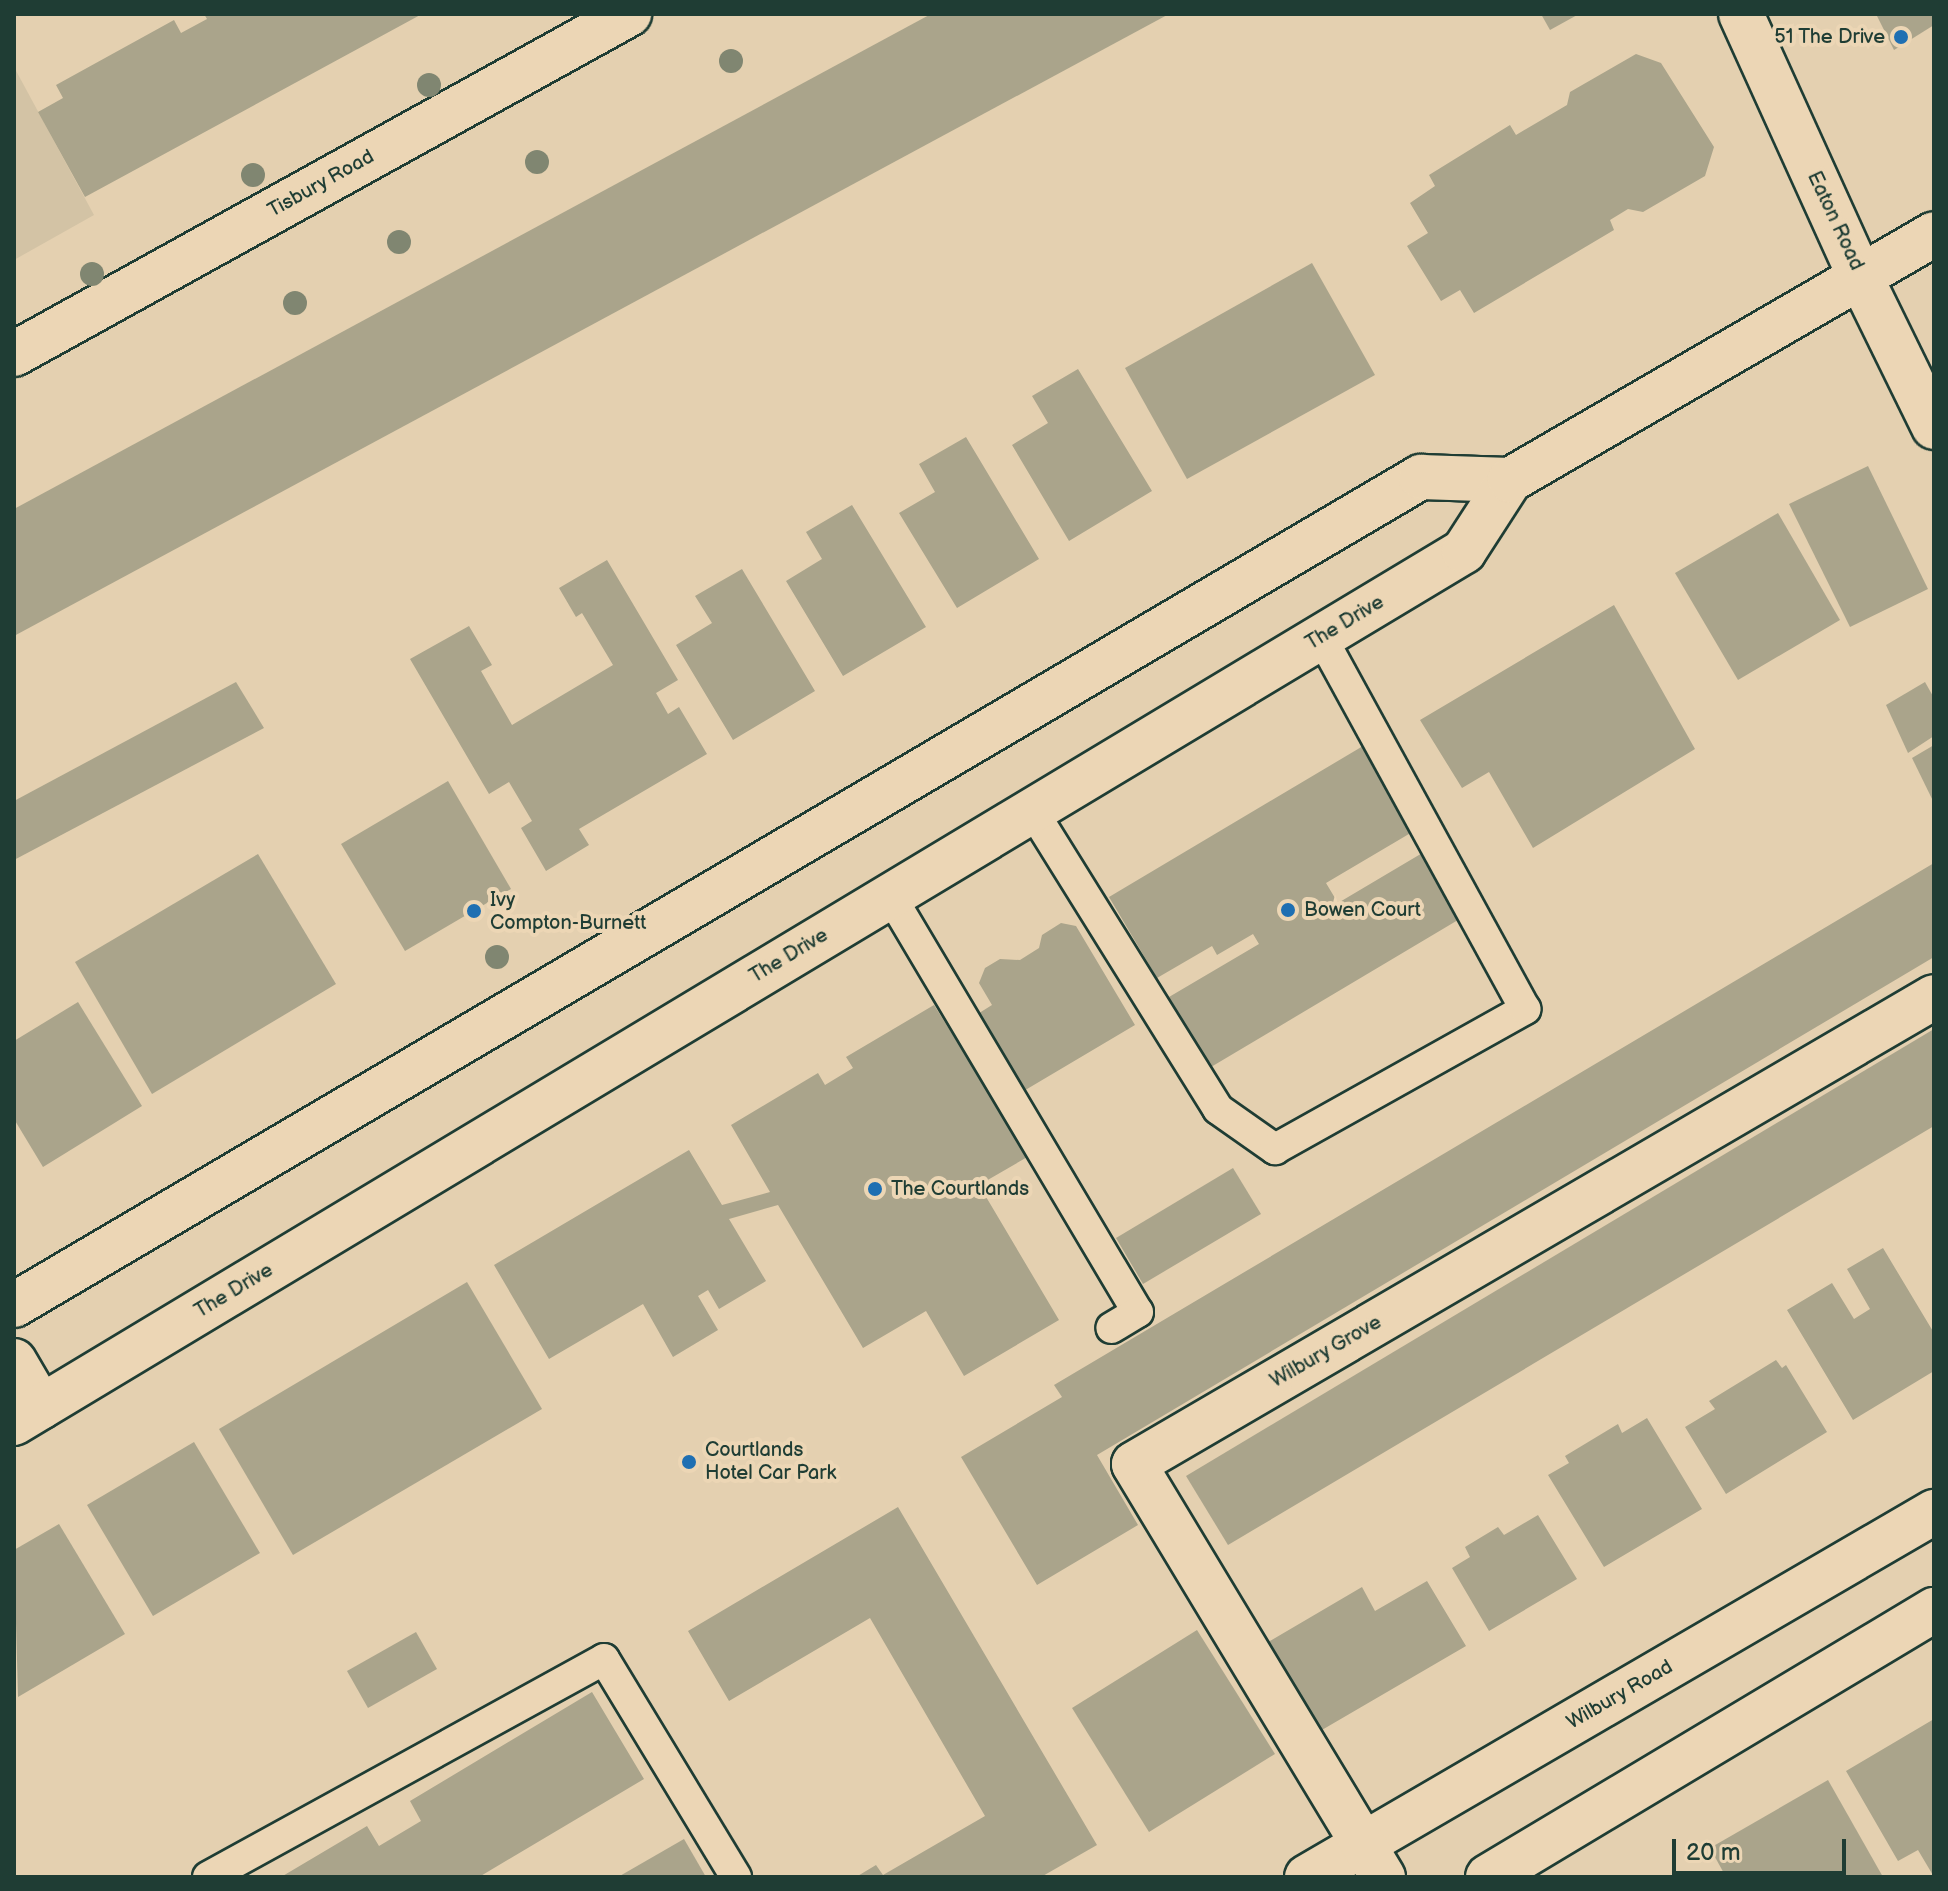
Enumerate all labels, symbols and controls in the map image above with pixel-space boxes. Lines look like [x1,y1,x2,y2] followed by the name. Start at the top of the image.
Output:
[1774,25,1885,49] place label: 51 The Drive
[1892,28,1910,46] marker: 51 The Drive
[263,145,379,223] street label: Tisbury Road
[1802,168,1868,274] street label: Eaton Road
[1302,590,1388,656] street label: The Drive
[490,888,646,935] place label: Ivy Compton-Burnett
[1304,898,1421,922] place label: Bowen Court
[1279,901,1297,919] marker: Bowen Court
[465,902,483,920] marker: Ivy Compton-Burnett
[746,923,832,989] street label: The Drive
[891,1177,1029,1201] place label: The Courtlands
[866,1180,884,1198] marker: The Courtlands
[191,1258,277,1324] street label: The Drive
[1266,1310,1386,1394] street label: Wilbury Grove
[705,1438,836,1485] place label: Courtlands Hotel Car Park
[680,1453,698,1471] marker: Courtlands Hotel Car Park
[1562,1655,1678,1735] street label: Wilbury Road
[1676,1823,1850,1873] scale bar
[1686,1838,1741,1867] text: 20 m

